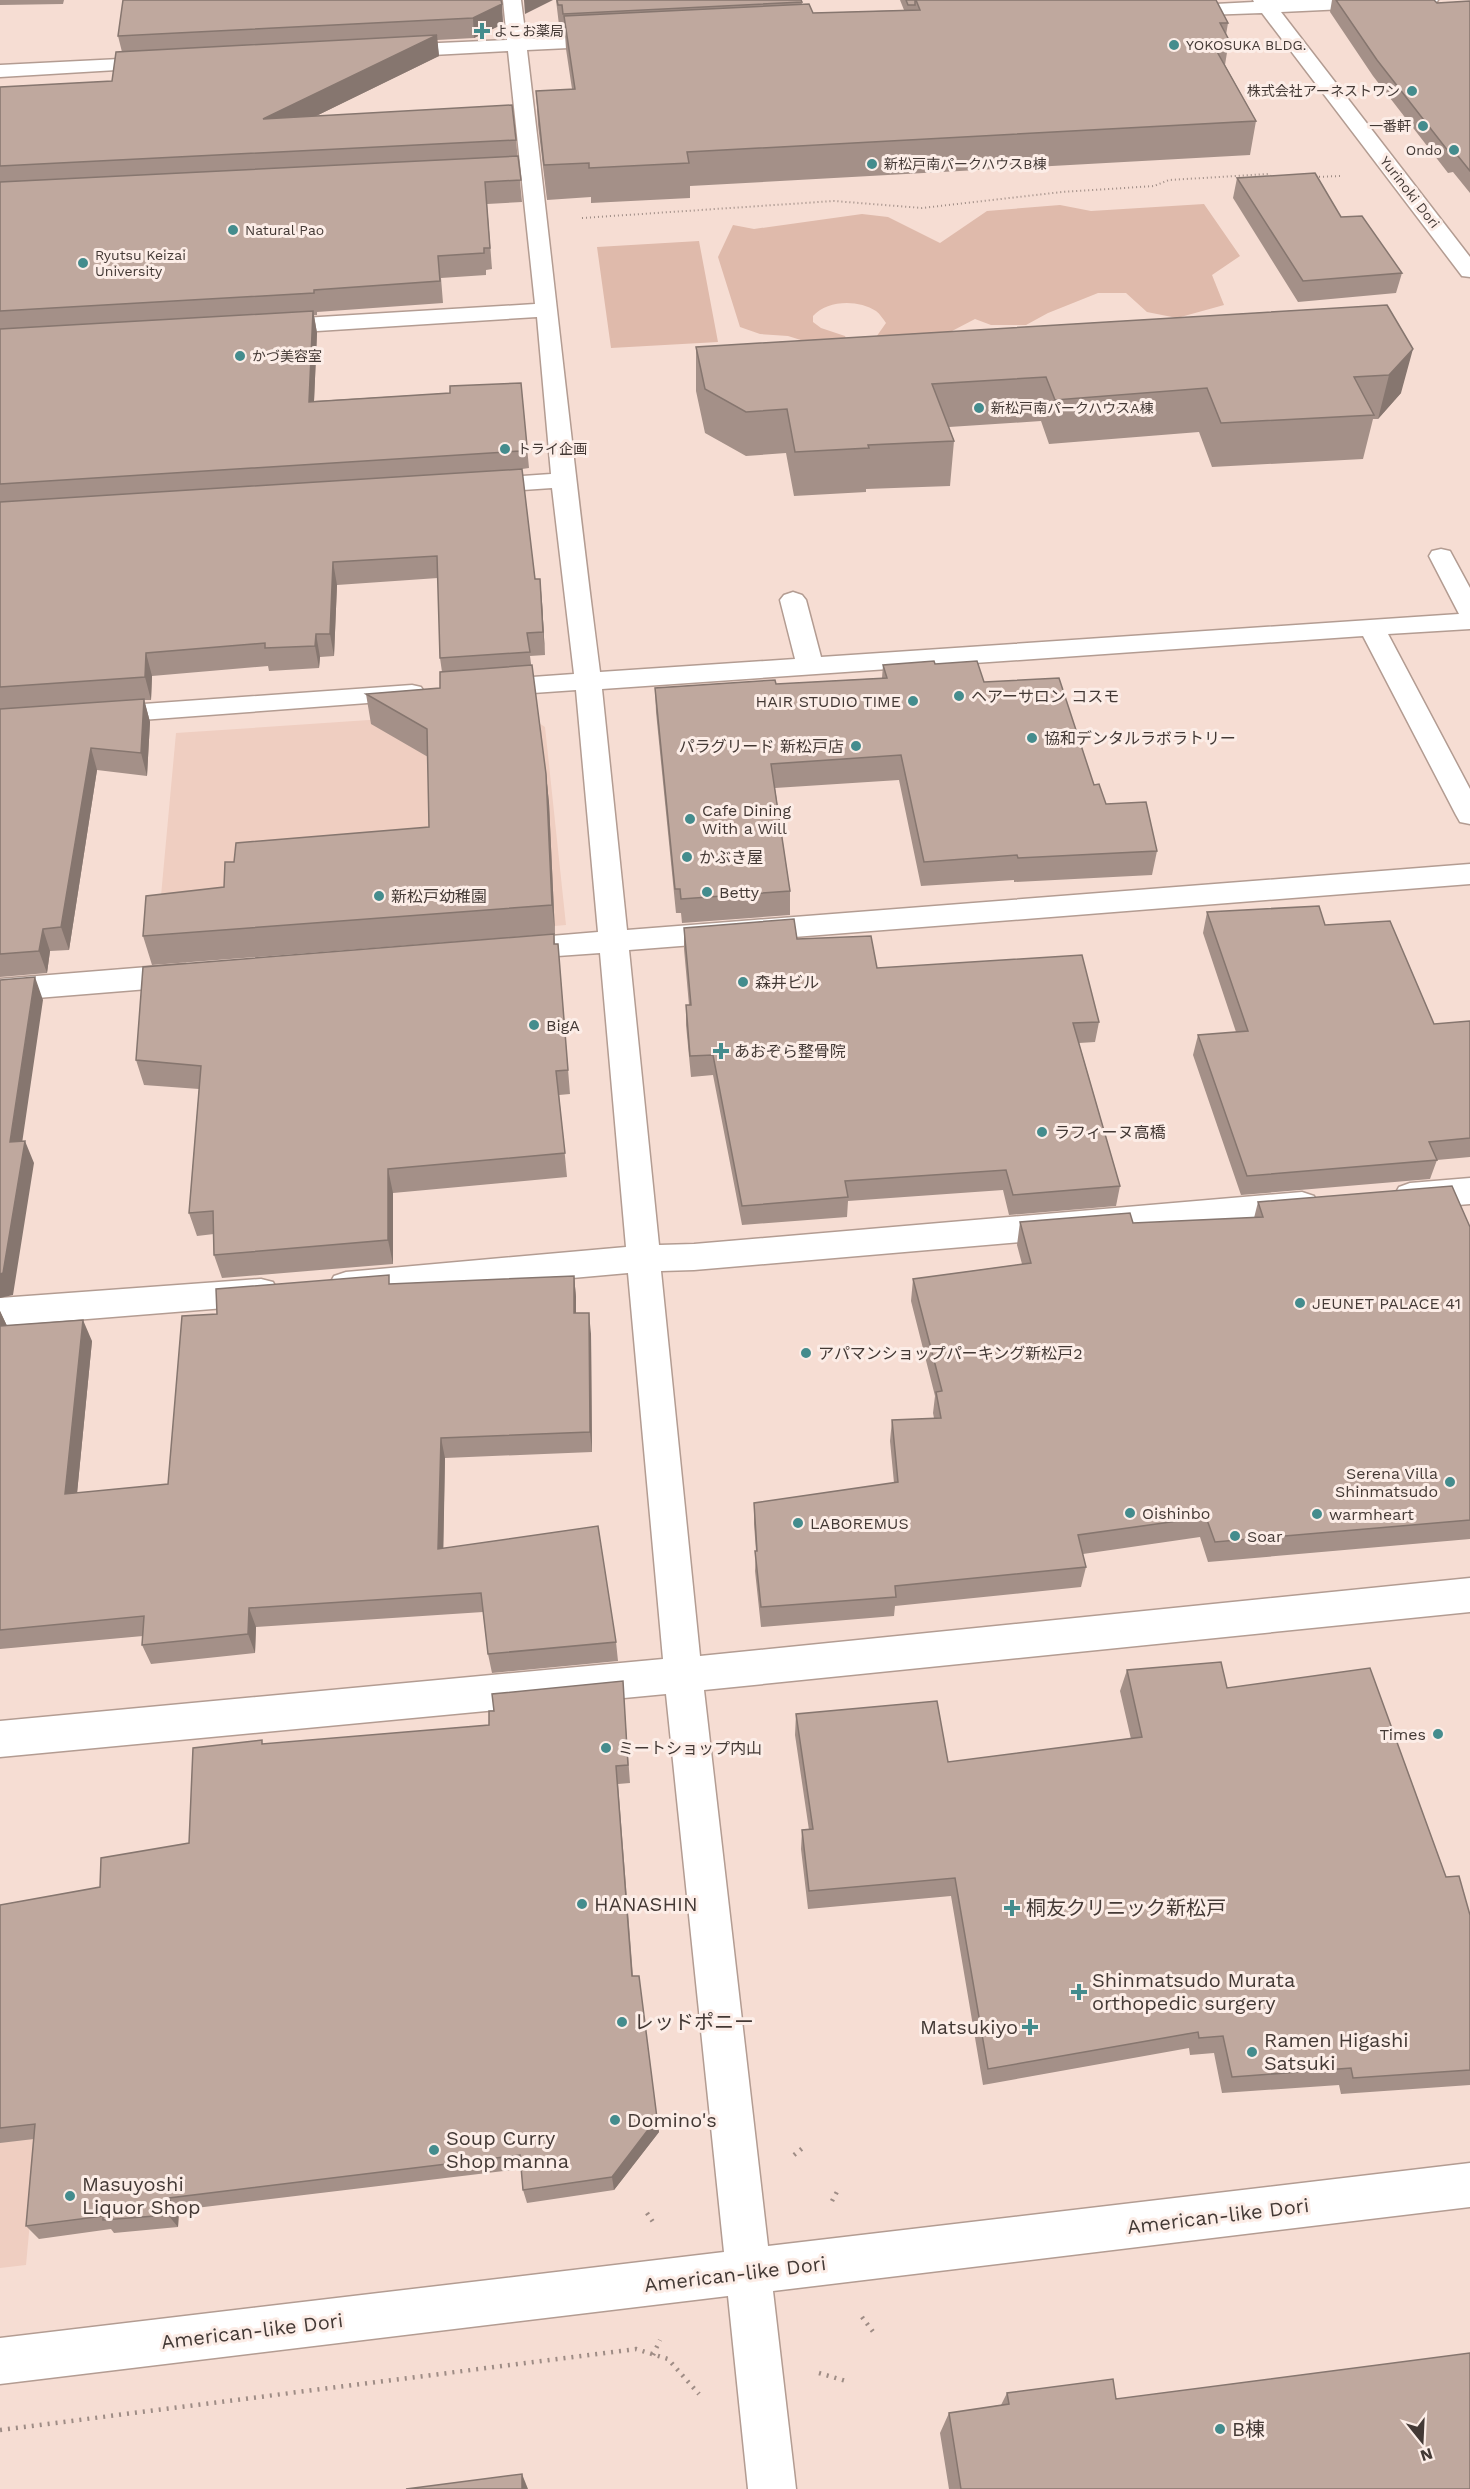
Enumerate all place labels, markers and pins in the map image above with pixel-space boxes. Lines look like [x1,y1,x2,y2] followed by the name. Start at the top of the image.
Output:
[494,23,564,39] place label: よこお薬局
[475,24,489,38] marker: よこお薬局
[1186,37,1306,53] place label: YOKOSUKA BLDG.
[1167,38,1181,52] marker: YOKOSUKA BLDG.
[1247,83,1400,99] place label: 株式会社アーネストワン
[1405,84,1419,98] marker: 株式会社アーネストワン
[1369,118,1411,134] place label: 一番軒
[1416,119,1430,133] marker: 一番軒
[1406,142,1442,158] place label: Ondo
[1447,143,1461,157] marker: Ondo
[884,156,1046,172] place label: 新松戸南パークハウスB棟
[865,157,879,171] marker: 新松戸南パークハウスB棟
[245,222,324,238] place label: Natural Pao
[226,223,240,237] marker: Natural Pao
[95,247,186,279] place label: Ryutsu Keizai University
[76,256,90,270] marker: Ryutsu Keizai University
[252,348,322,364] place label: かづ美容室
[233,349,247,363] marker: かづ美容室
[991,400,1154,416] place label: 新松戸南パークハウスA棟
[972,401,986,415] marker: 新松戸南パークハウスA棟
[517,441,587,457] place label: トライ企画
[498,442,512,456] marker: トライ企画
[971,687,1119,706] place label: ヘアーサロン コスモ
[952,689,966,703] marker: ヘアーサロン コスモ
[756,692,901,711] place label: HAIR STUDIO TIME
[906,694,920,708] marker: HAIR STUDIO TIME
[1044,729,1236,748] place label: 協和デンタルラボラトリー
[1025,731,1039,745] marker: 協和デンタルラボラトリー
[679,737,844,756] place label: パラグリード 新松戸店
[849,739,863,753] marker: パラグリード 新松戸店
[702,801,791,838] place label: Cafe Dining With a Will
[683,812,697,826] marker: Cafe Dining With a Will
[699,848,763,867] place label: かぶき屋
[680,850,694,864] marker: かぶき屋
[719,883,760,902] place label: Betty
[700,885,714,899] marker: Betty
[391,887,487,906] place label: 新松戸幼稚園
[372,889,386,903] marker: 新松戸幼稚園
[755,973,819,992] place label: 森井ビル
[736,975,750,989] marker: 森井ビル
[546,1016,580,1035] place label: BigA
[527,1018,541,1032] marker: BigA
[712,1042,730,1060] marker: あおぞら整骨院
[734,1042,846,1061] place label: あおぞら整骨院
[1054,1123,1166,1142] place label: ラフィーヌ高橋
[1035,1125,1049,1139] marker: ラフィーヌ高橋
[1312,1294,1461,1313] place label: JEUNET PALACE 41
[1293,1296,1307,1310] marker: JEUNET PALACE 41
[818,1344,1083,1363] place label: アパマンショップパーキング新松戸2
[799,1346,813,1360] marker: アパマンショップパーキング新松戸2
[1335,1464,1438,1501] place label: Serena Villa Shinmatsudo
[1443,1475,1457,1489] marker: Serena Villa Shinmatsudo
[1142,1504,1210,1523] place label: Oishinbo
[1329,1505,1414,1524] place label: warmheart
[1123,1506,1137,1520] marker: Oishinbo
[1310,1507,1324,1521] marker: warmheart
[810,1514,909,1533] place label: LABOREMUS
[791,1516,805,1530] marker: LABOREMUS
[1247,1527,1283,1546] place label: Soar
[1228,1529,1242,1543] marker: Soar
[1379,1725,1426,1744] place label: Times
[1431,1727,1445,1741] marker: Times
[618,1739,762,1758] place label: ミートショップ内山
[599,1741,613,1755] marker: ミートショップ内山
[594,1892,698,1916] place label: HANASHIN
[1026,1896,1226,1920] place label: 桐友クリニック新松戸
[575,1897,589,1911] marker: HANASHIN
[1003,1899,1021,1917] marker: 桐友クリニック新松戸
[1092,1968,1295,2015] place label: Shinmatsudo Murata orthopedic surgery
[1070,1983,1088,2001] marker: Shinmatsudo Murata orthopedic surgery
[634,2010,754,2034] place label: レッドポニー
[615,2015,629,2029] marker: レッドポニー
[920,2015,1018,2039] place label: Matsukiyo
[1023,2020,1037,2034] marker: Matsukiyo
[1264,2028,1409,2075] place label: Ramen Higashi Satsuki
[1245,2045,1259,2059] marker: Ramen Higashi Satsuki
[627,2108,717,2132] place label: Domino's
[608,2113,622,2127] marker: Domino's
[446,2126,569,2173] place label: Soup Curry Shop manna
[427,2143,441,2157] marker: Soup Curry Shop manna
[82,2172,200,2219] place label: Masuyoshi Liquor Shop
[63,2189,77,2203] marker: Masuyoshi Liquor Shop
[1232,2417,1265,2441] place label: B棟
[1213,2422,1227,2436] marker: B棟

